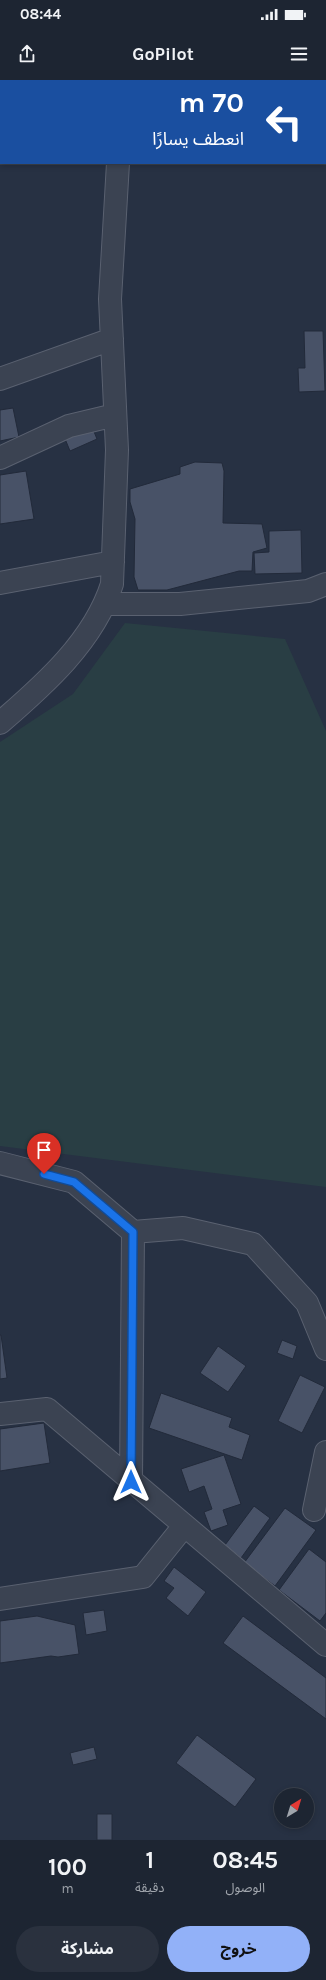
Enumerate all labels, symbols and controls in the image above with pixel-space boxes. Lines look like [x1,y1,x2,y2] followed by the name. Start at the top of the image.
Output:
[20,5,61,23] text: 08:44
[16,43,38,65] icon: share
[132,43,194,65] text: GoPilot
[288,43,310,65] icon: menu
[179,86,244,119] text: 70 m
[258,96,310,148] icon: left
[152,128,244,150] text: انعطف يسارًا
[27,1133,61,1174] pin
[33,1139,55,1161] icon: arrive
[110,1461,152,1503] position arrow
[274,1788,314,1828] north arrow
[274,1788,314,1828] map controls
[145,1846,154,1874] text: 1
[213,1846,278,1874] text: 08:45
[48,1853,87,1881] text: 100
[135,1880,165,1895] text: دقيقة
[226,1880,265,1895] text: الوصول
[61,1881,74,1896] text: m
[16,1926,159,1972] button: مشاركة
[167,1926,310,1972] button: خروج

